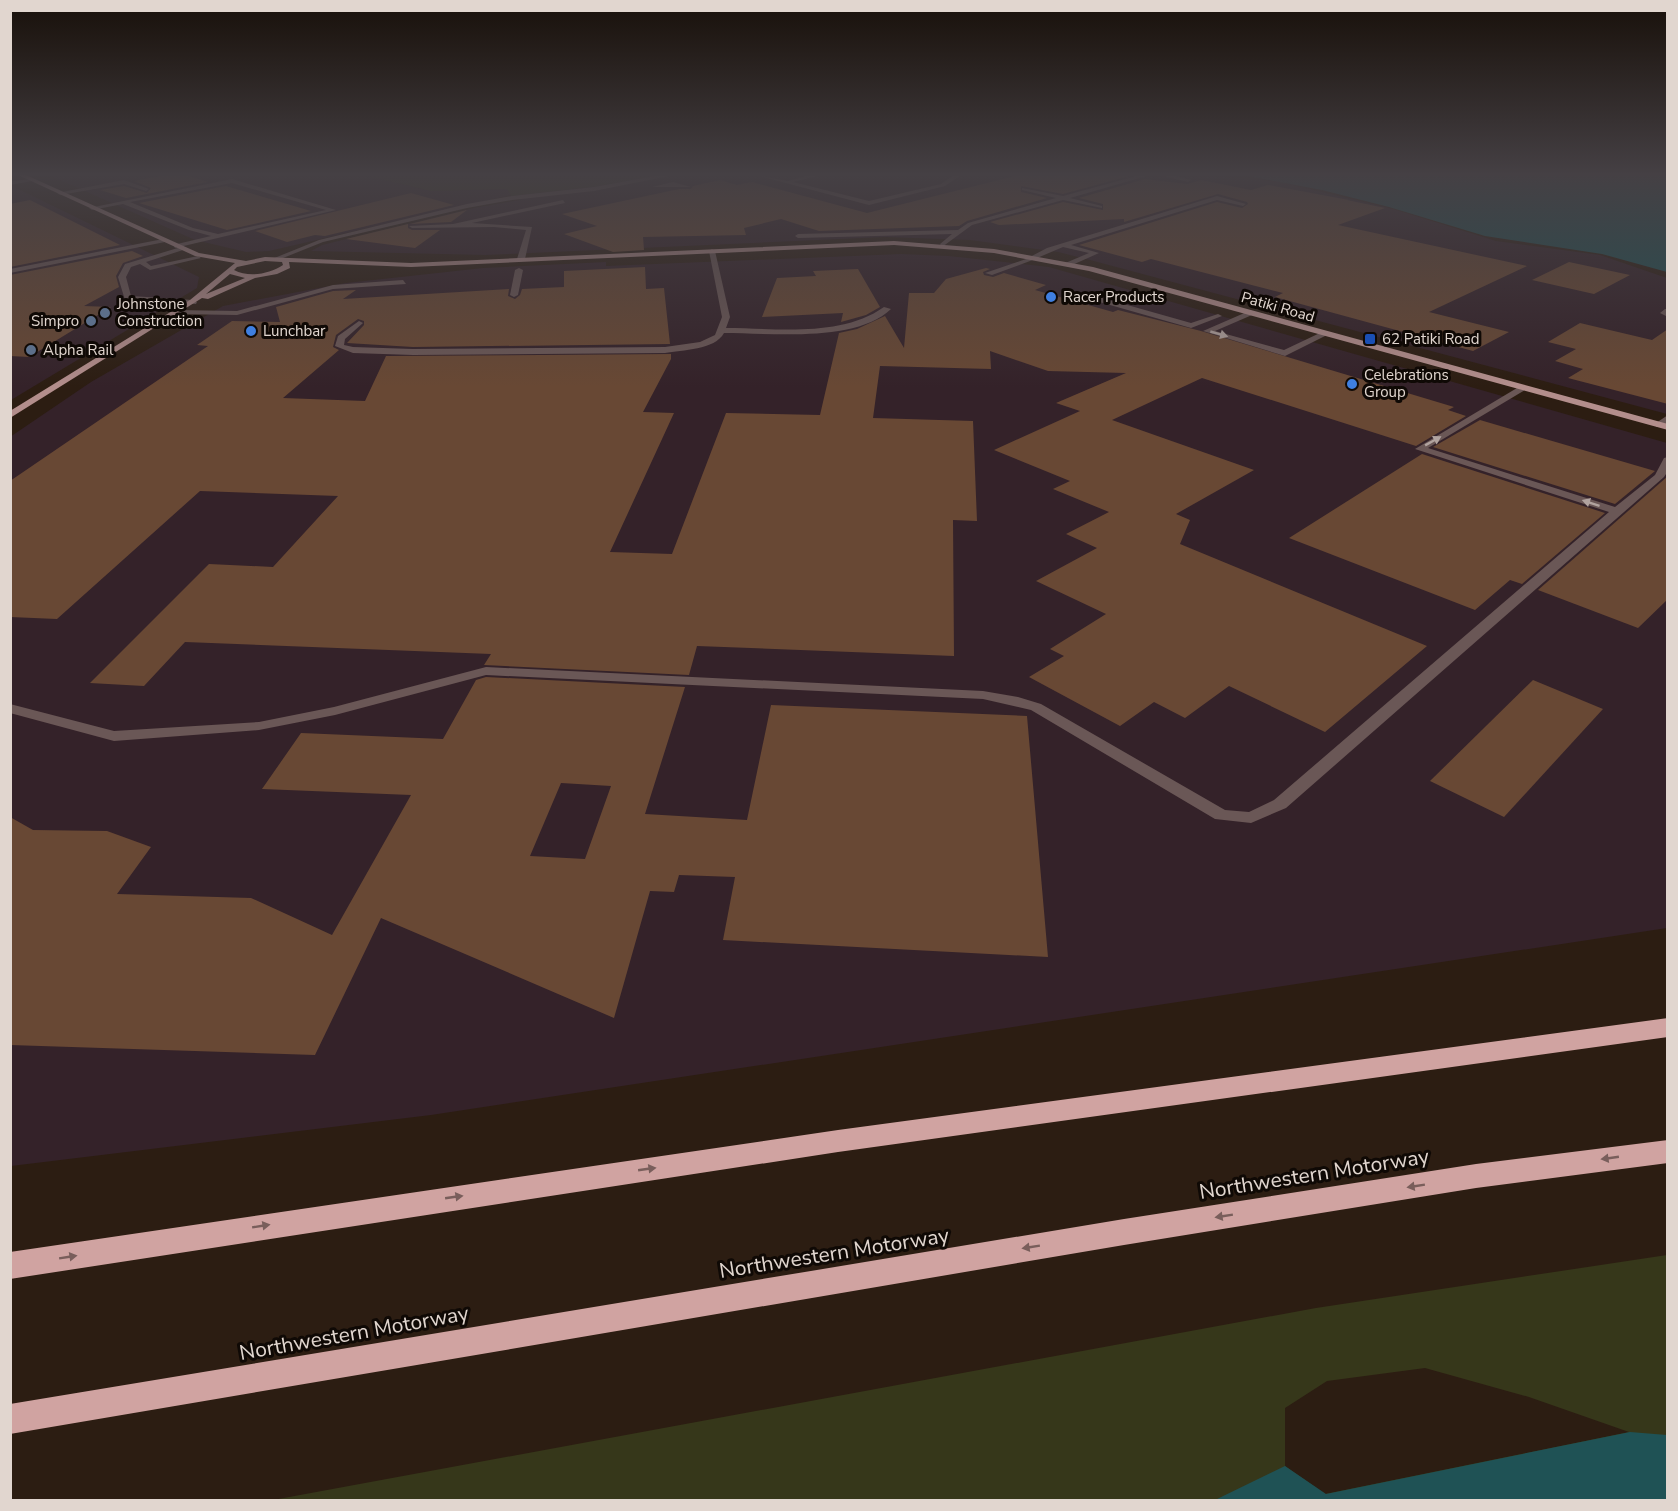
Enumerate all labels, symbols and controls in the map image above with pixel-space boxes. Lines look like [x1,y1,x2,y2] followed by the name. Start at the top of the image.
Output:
[1063,287,1165,307] place label: Racer Products
[1239,287,1317,327] street label: Patiki Road
[1044,290,1058,304] marker: Racer Products
[116,294,202,331] place label: Johnstone Construction
[98,306,112,320] marker: Johnstone Construction
[31,311,79,331] place label: Simpro
[84,314,98,328] marker: Simpro
[263,321,326,341] place label: Lunchbar
[244,324,258,338] marker: Lunchbar
[1382,329,1479,349] place label: 62 Patiki Road
[1210,330,1228,339] one-way arrow
[1363,332,1377,346] marker: 62 Patiki Road
[43,340,114,360] place label: Alpha Rail
[24,343,38,357] marker: Alpha Rail
[1364,365,1449,402] place label: Celebrations Group
[1345,377,1359,391] marker: Celebrations Group
[1424,436,1441,446] one-way arrow
[1582,498,1600,507] one-way arrow
[1197,1142,1431,1206] street label: Northwestern Motorway
[1600,1154,1619,1163] one-way arrow
[637,1164,656,1173] one-way arrow
[1407,1181,1426,1190] one-way arrow
[444,1192,463,1201] one-way arrow
[1214,1212,1233,1221] one-way arrow
[717,1221,951,1285] street label: Northwestern Motorway
[252,1222,271,1231] one-way arrow
[1022,1243,1041,1252] one-way arrow
[59,1252,78,1261] one-way arrow
[237,1299,471,1367] street label: Northwestern Motorway

